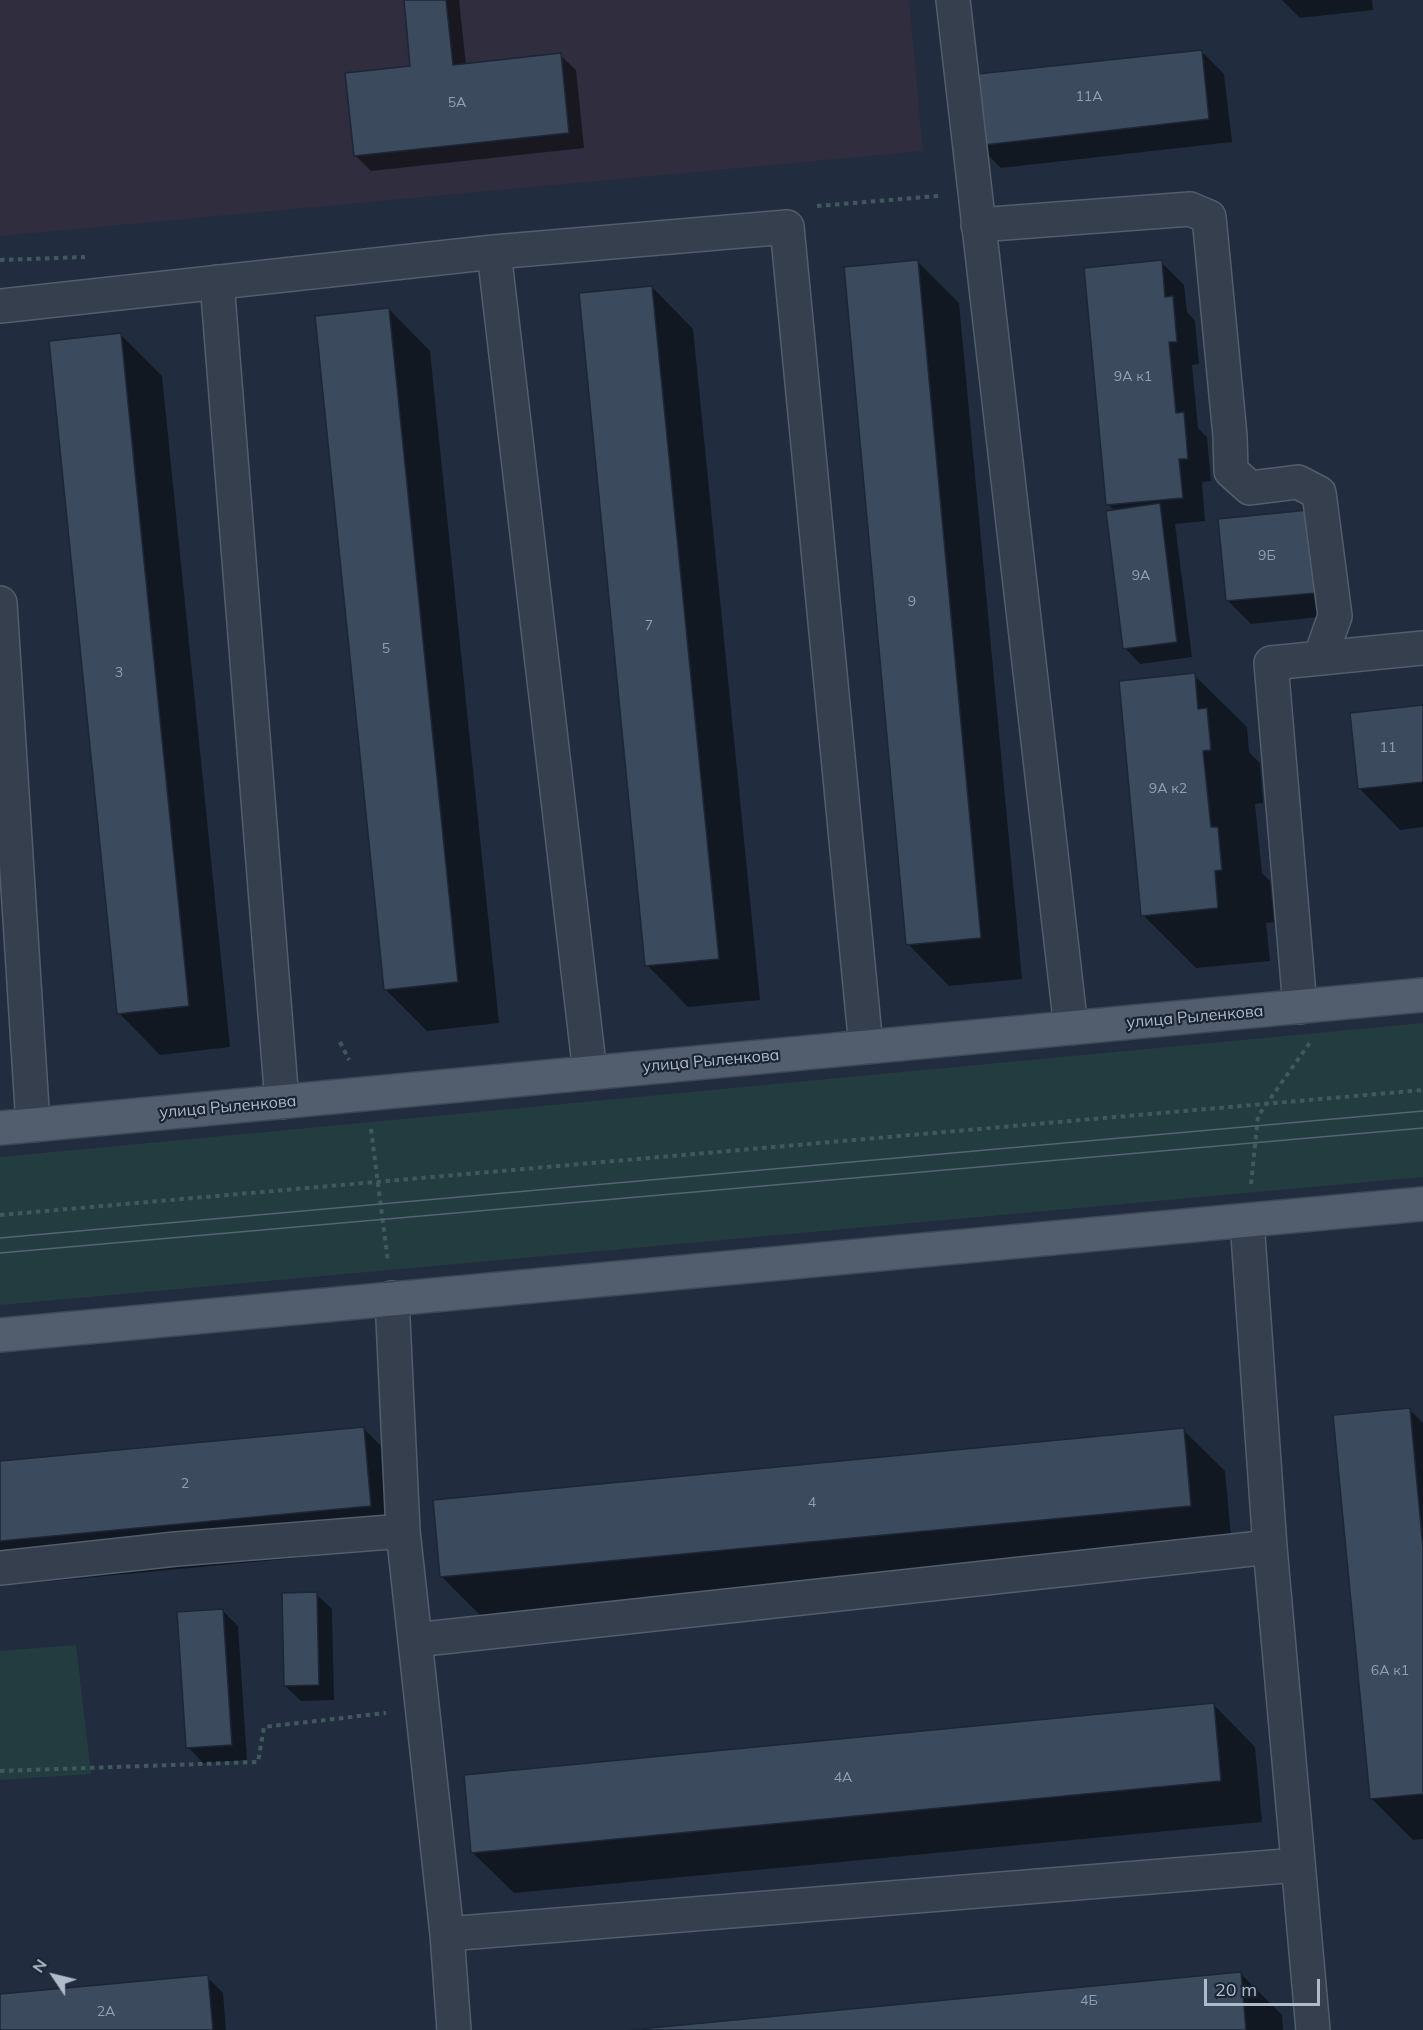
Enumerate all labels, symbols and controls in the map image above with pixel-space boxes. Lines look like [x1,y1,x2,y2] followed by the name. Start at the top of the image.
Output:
[1075,89,1103,105] house number: 11А
[448,95,466,111] house number: 5А
[1114,369,1152,385] house number: 9А к1
[1258,548,1276,564] house number: 9Б
[1132,568,1150,584] house number: 9А
[908,594,916,610] house number: 9
[645,618,653,634] house number: 7
[382,641,390,657] house number: 5
[115,665,123,681] house number: 3
[1380,740,1396,756] house number: 11
[1149,781,1187,797] house number: 9А к2
[1126,1001,1264,1033] street label: улица Рыленкова
[642,1045,780,1077] street label: улица Рыленкова
[159,1091,297,1123] street label: улица Рыленкова
[181,1476,189,1492] house number: 2
[808,1495,816,1511] house number: 4
[1371,1663,1409,1679] house number: 6А к1
[834,1770,852,1786] house number: 4А
[24,1946,84,2006] north arrow
[28,1955,51,1976] text: N
[1207,1967,1322,2005] scale bar
[1215,1978,1257,2001] text: 20 m
[1080,1993,1098,2009] house number: 4Б
[97,2004,115,2020] house number: 2А

